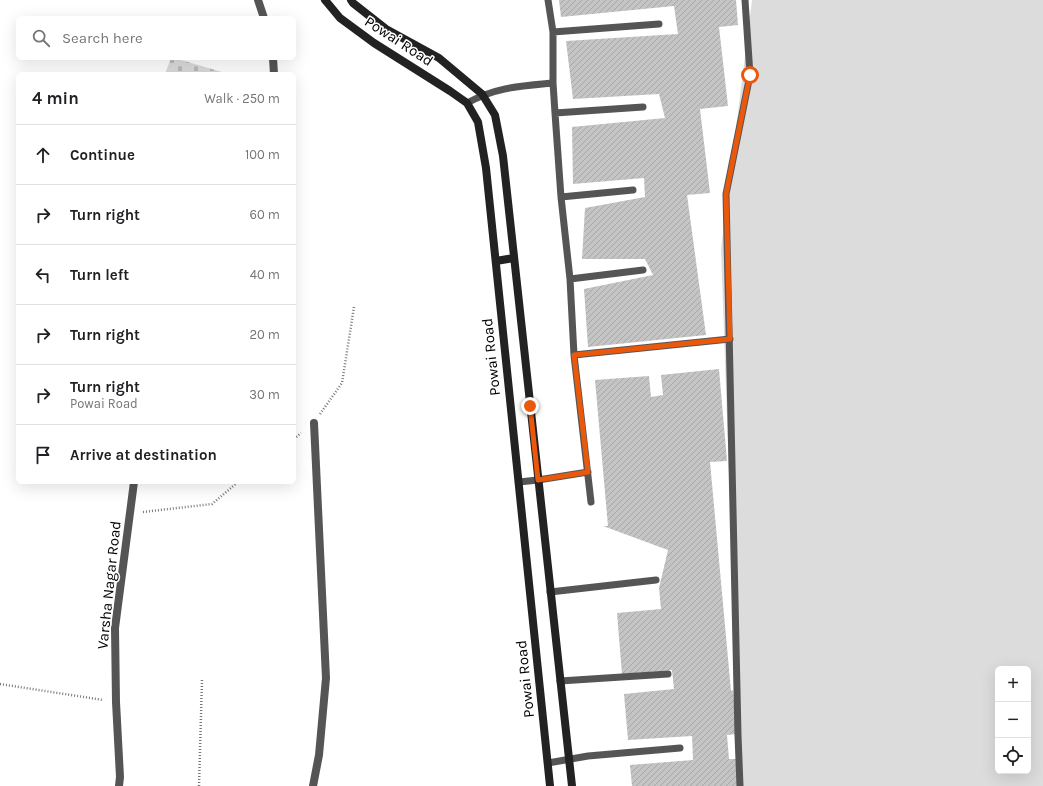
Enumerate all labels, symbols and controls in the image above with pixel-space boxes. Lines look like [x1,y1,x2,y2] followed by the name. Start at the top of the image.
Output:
[361,12,437,70] street label: Powai Road
[16,16,296,60] search box
[30,27,52,49] icon: search
[62,29,143,47] text: Search here
[741,66,759,84] route start
[32,88,79,108] text: 4 min
[204,91,280,106] text: Walk · 250 m
[32,144,54,166] icon: ahead
[70,146,135,164] text: Continue
[245,147,280,162] text: 100 m
[32,204,54,226] icon: right
[70,206,140,224] text: Turn right
[250,207,280,222] text: 60 m
[32,264,54,286] icon: left
[70,266,129,284] text: Turn left
[250,267,280,282] text: 40 m
[478,317,504,397] street label: Powai Road
[32,324,54,346] icon: right
[70,326,140,344] text: Turn right
[250,327,280,342] text: 20 m
[70,378,140,396] text: Turn right
[32,384,54,406] icon: right
[249,387,280,402] text: 30 m
[70,396,138,411] text: Powai Road
[521,397,539,415] route end
[32,444,54,466] icon: arrive
[70,446,217,464] text: Arrive at destination
[93,520,125,650] street label: Varsha Nagar Road
[512,639,538,719] street label: Powai Road
[995,666,1031,774] map controls
[995,666,1031,702] button: +
[995,702,1031,738] button: −
[995,738,1031,774] button: locate

